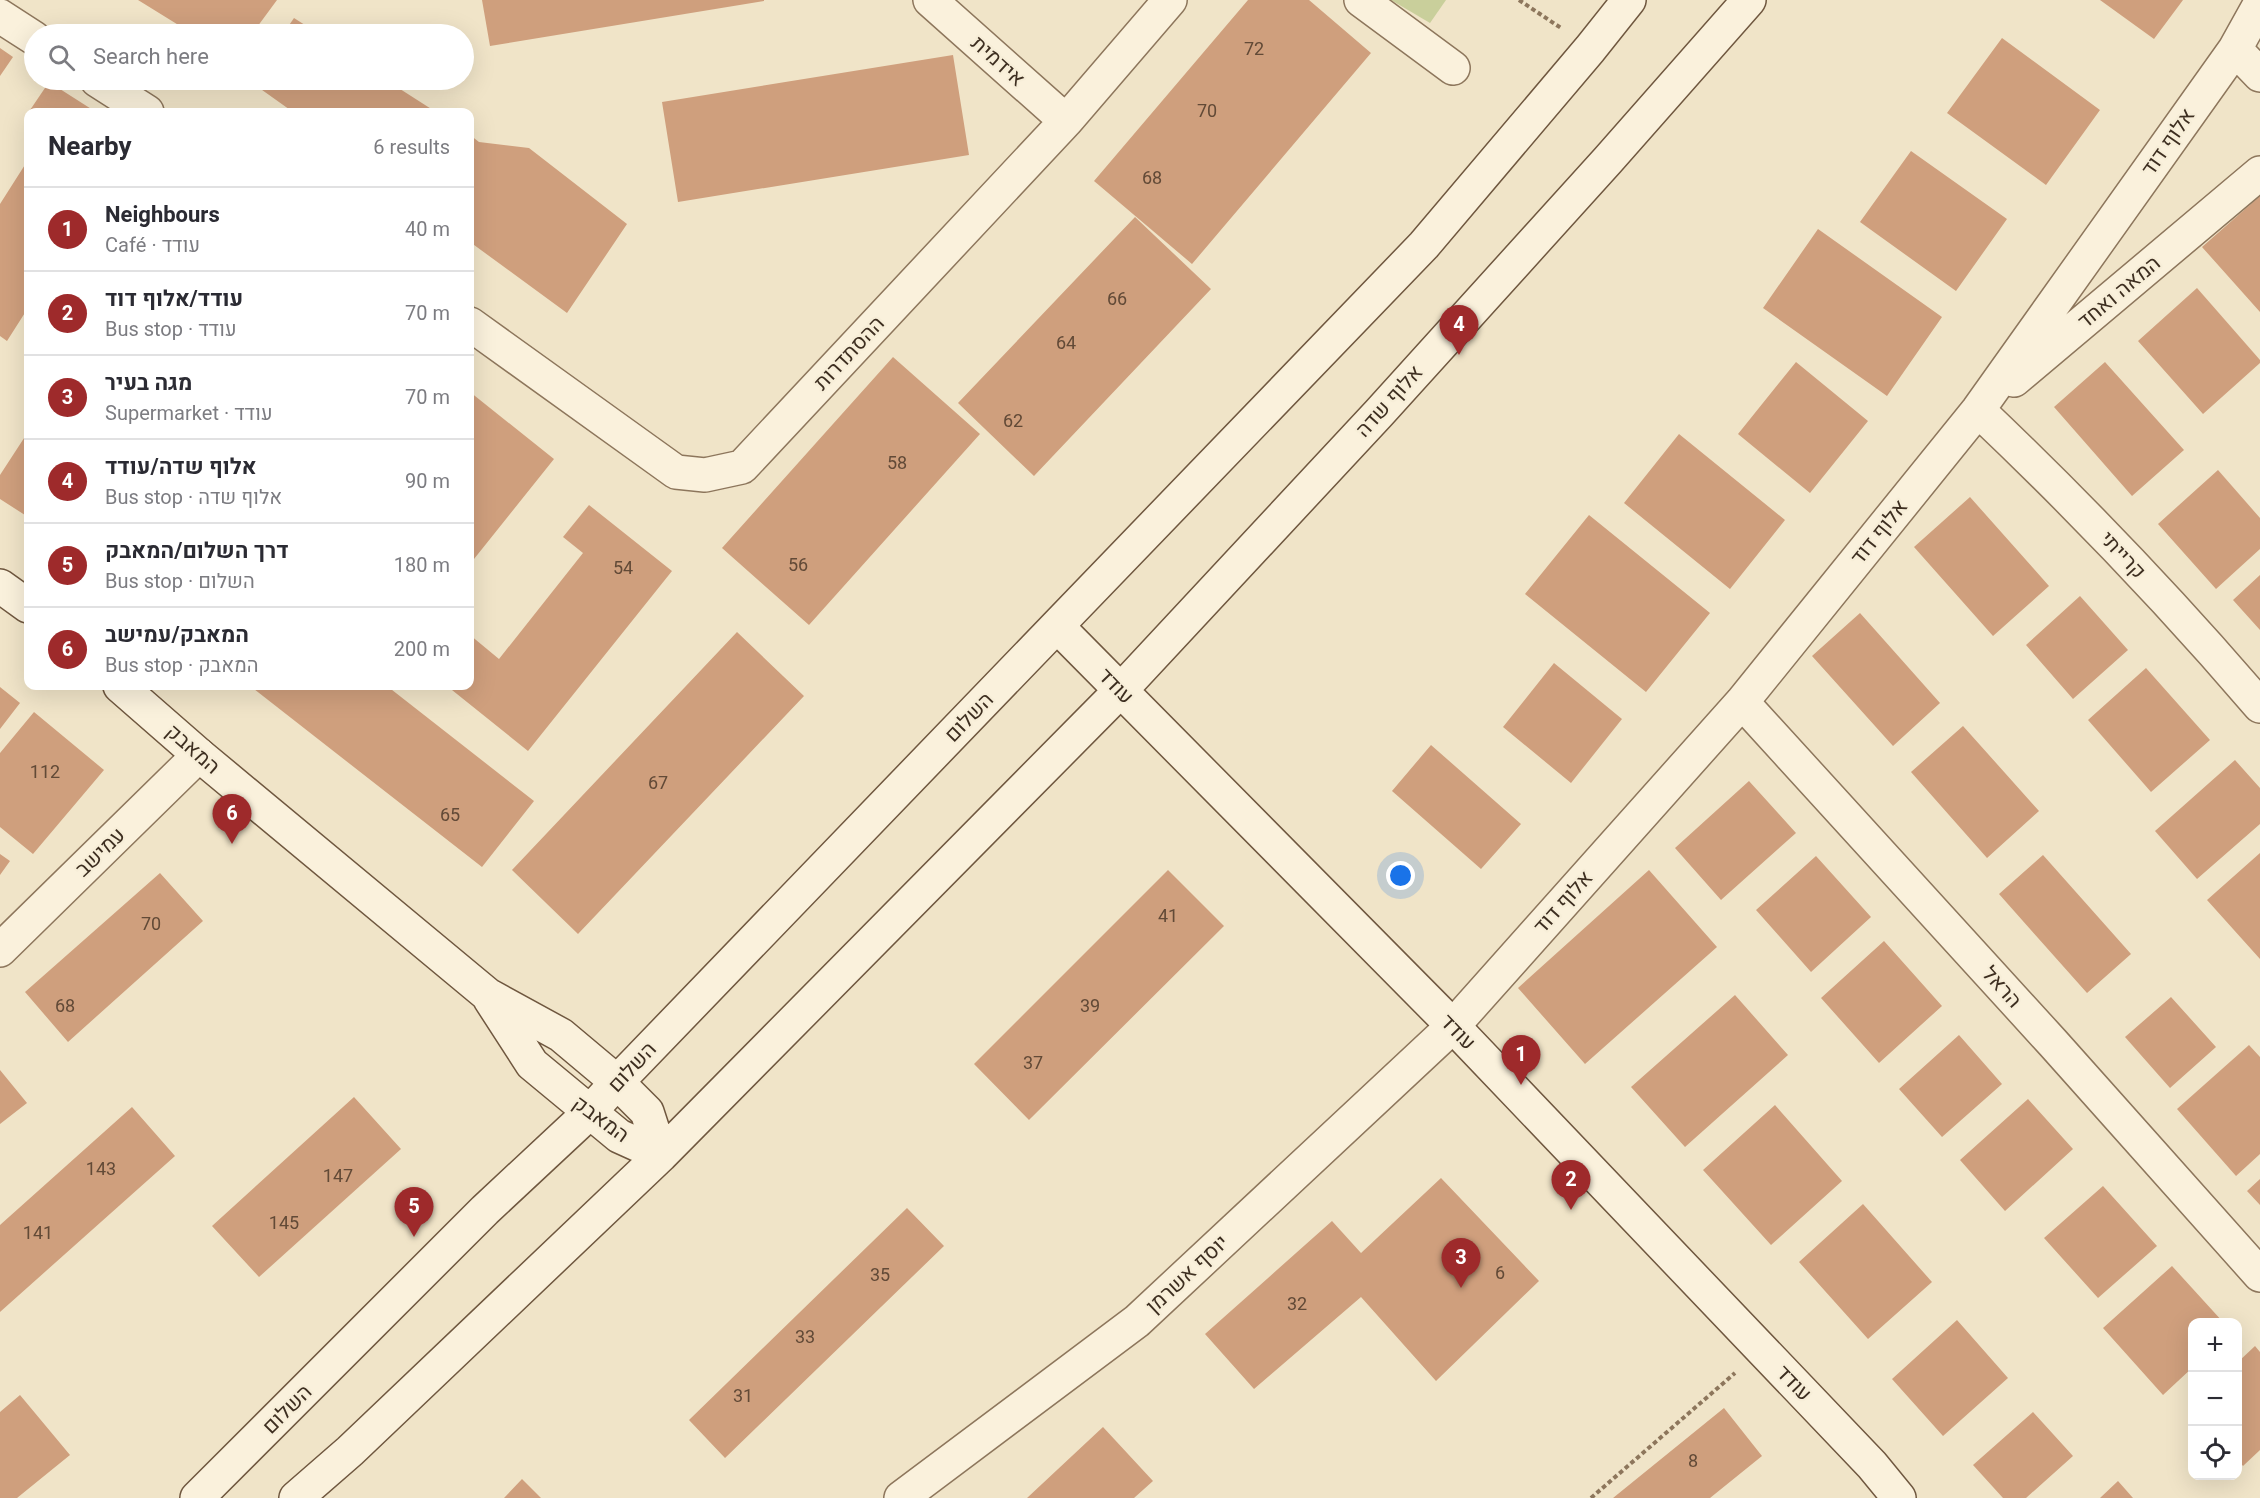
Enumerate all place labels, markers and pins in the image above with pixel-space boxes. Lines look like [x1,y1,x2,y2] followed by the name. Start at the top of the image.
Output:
[1440,306,1478,355] pin: 4
[212,794,252,844] pin: 6
[1502,1036,1540,1085] pin: 1
[1552,1160,1590,1210] pin: 2
[394,1188,434,1237] pin: 5
[1442,1238,1480,1288] pin: 3

